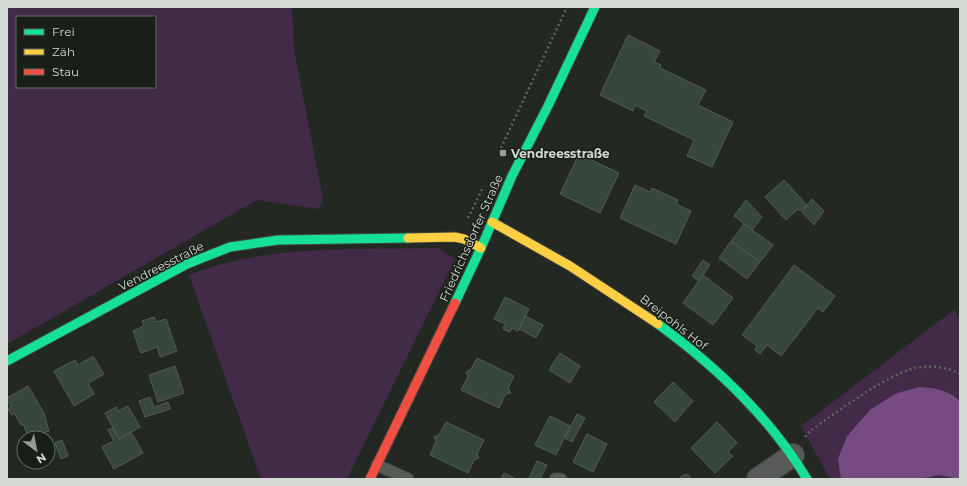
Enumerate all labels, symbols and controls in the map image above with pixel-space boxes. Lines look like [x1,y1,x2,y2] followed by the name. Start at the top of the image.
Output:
[16,16,156,88] legend
[52,24,75,39] text: Frei
[52,44,75,59] text: Zäh
[52,64,79,79] text: Stau
[510,146,610,161] place label: Vendreesstraße
[498,148,508,158] marker: Vendreesstraße
[436,172,506,304] street label: Friedrichsdorfer Straße
[116,238,206,294] street label: Vendreesstraße
[637,291,711,354] street label: Breipohls Hof
[16,430,56,470] north arrow
[34,450,49,467] text: N

